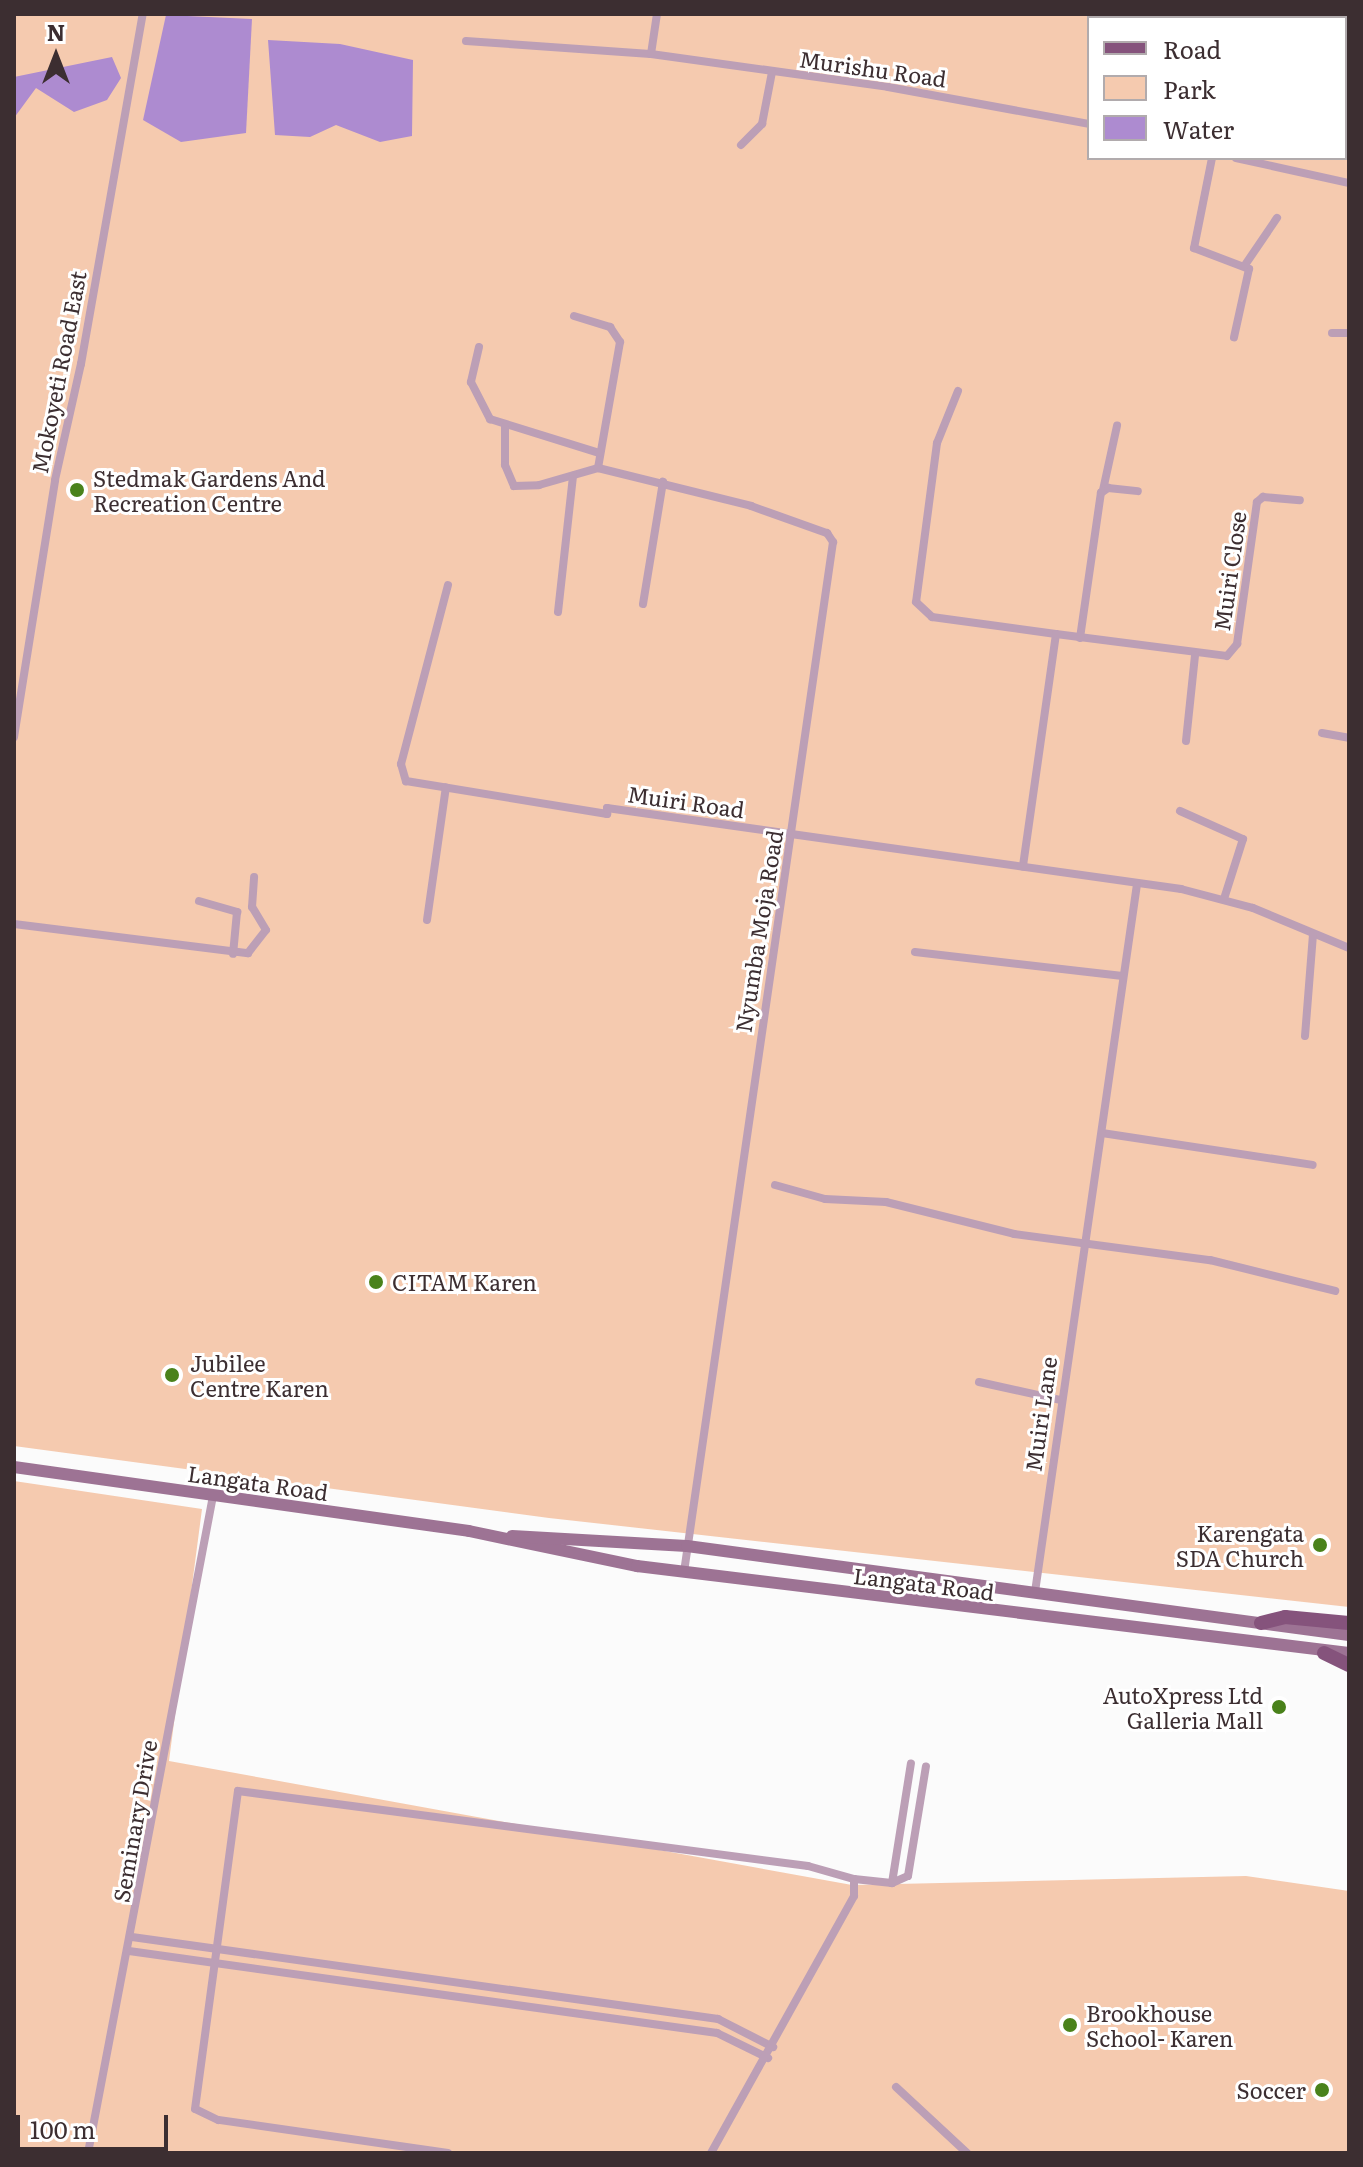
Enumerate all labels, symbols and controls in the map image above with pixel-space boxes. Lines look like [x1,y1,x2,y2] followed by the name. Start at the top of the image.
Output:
[47,15,65,48] text: N
[16,16,96,96] north arrow
[1087,16,1347,160] legend
[1163,31,1221,66] text: Road
[798,45,948,91] street label: Murishu Road
[1163,71,1216,106] text: Park
[1163,111,1234,146] text: Water
[25,268,91,476] street label: Mokoyeti Road East
[93,464,326,516] place label: Stedmak Gardens And Recreation Centre
[68,481,86,499] marker: Stedmak Gardens And Recreation Centre
[1208,509,1250,633] street label: Muiri Close
[626,780,746,822] street label: Muiri Road
[729,828,787,1034] street label: Nyumba Moja Road
[392,1269,537,1295] place label: CITAM Karen
[367,1273,385,1291] marker: CITAM Karen
[190,1349,329,1400] place label: Jubilee Centre Karen
[1019,1355,1061,1473] street label: Muiri Lane
[161,1364,183,1386] marker: Jubilee Centre Karen
[186,1459,330,1505] street label: Langata Road
[1176,1519,1304,1570] place label: Karengata SDA Church
[1311,1536,1329,1554] marker: Karengata SDA Church
[852,1561,996,1605] street label: Langata Road
[1103,1681,1263,1732] place label: AutoXpress Ltd Galleria Mall
[1270,1698,1288,1716] marker: AutoXpress Ltd Galleria Mall
[107,1738,161,1904] street label: Seminary Drive
[1086,1999,1233,2050] place label: Brookhouse School- Karen
[1061,2016,1079,2034] marker: Brookhouse School- Karen
[1237,2077,1306,2103] place label: Soccer
[1313,2081,1331,2099] marker: Soccer
[20,2099,172,2149] scale bar
[30,2111,96,2146] text: 100 m

